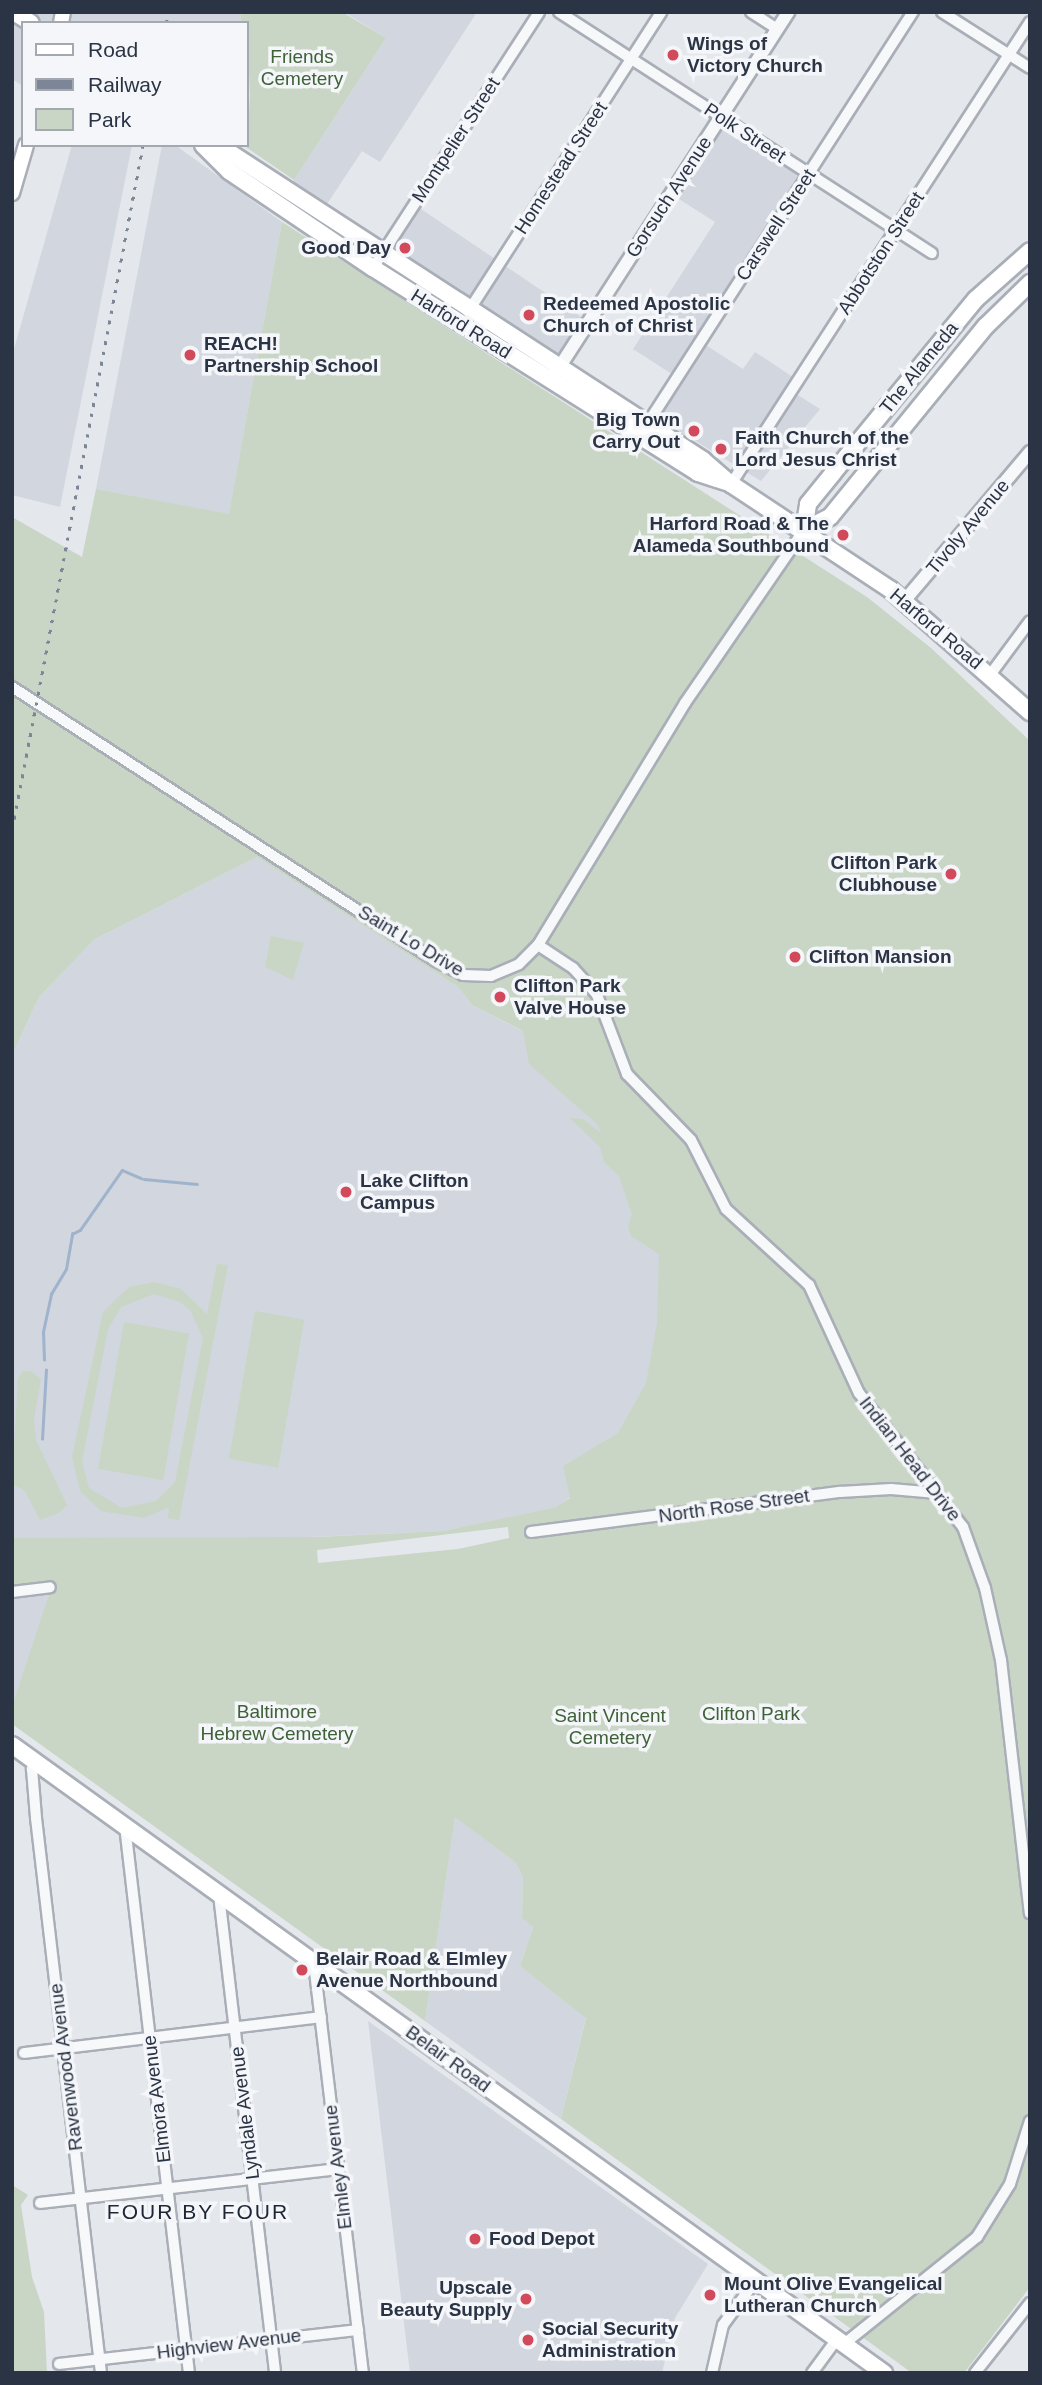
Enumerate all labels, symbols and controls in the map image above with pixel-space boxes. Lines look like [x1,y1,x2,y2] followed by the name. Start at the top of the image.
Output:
[21,21,248,147] legend
[687,33,823,77] place label: Wings of Victory Church
[88,38,138,61] text: Road
[261,46,343,90] park label: Friends Cemetery
[665,47,681,63] marker: Wings of Victory Church
[88,73,162,96] text: Railway
[407,73,505,207] street label: Montpelier Street
[510,98,612,238] street label: Homestead Street
[700,98,790,168] street label: Polk Street
[88,108,131,131] text: Park
[621,132,717,262] street label: Gorsuch Avenue
[731,165,821,285] street label: Carswell Street
[833,187,929,319] street label: Abbotston Street
[301,237,391,259] place label: Good Day
[397,240,413,256] marker: Good Day
[407,284,515,364] street label: Harford Road
[543,293,731,337] place label: Redeemed Apostolic Church of Christ
[521,307,537,323] marker: Redeemed Apostolic Church of Christ
[875,317,963,419] street label: The Alameda
[204,333,378,377] place label: REACH! Partnership School
[182,347,198,363] marker: REACH! Partnership School
[592,409,680,453] place label: Big Town Carry Out
[686,423,702,439] marker: Big Town Carry Out
[735,427,909,471] place label: Faith Church of the Lord Jesus Christ
[713,441,729,457] marker: Faith Church of the Lord Jesus Christ
[921,474,1015,580] street label: Tivoly Avenue
[633,513,829,557] place label: Harford Road & The Alameda Southbound
[835,527,851,543] marker: Harford Road & The Alameda Southbound
[885,584,987,674] street label: Harford Road
[830,852,937,896] place label: Clifton Park Clubhouse
[943,866,959,882] marker: Clifton Park Clubhouse
[354,900,468,982] street label: Saint Lo Drive
[809,946,951,968] place label: Clifton Mansion
[787,949,803,965] marker: Clifton Mansion
[514,975,626,1019] place label: Clifton Park Valve House
[492,989,508,1005] marker: Clifton Park Valve House
[360,1170,469,1214] place label: Lake Clifton Campus
[338,1184,354,1200] marker: Lake Clifton Campus
[854,1392,966,1526] street label: Indian Head Drive
[657,1484,811,1528] street label: North Rose Street
[200,1701,354,1745] park label: Baltimore Hebrew Cemetery
[702,1703,800,1725] park label: Clifton Park
[554,1705,666,1749] park label: Saint Vincent Cemetery
[316,1948,507,1992] place label: Belair Road & Elmley Avenue Northbound
[294,1962,310,1978] marker: Belair Road & Elmley Avenue Northbound
[44,1981,88,2153] street label: Ravenwood Avenue
[401,2021,495,2097] street label: Belair Road
[138,2033,176,2165] street label: Elmora Avenue
[225,2045,265,2181] street label: Lyndale Avenue
[319,2103,357,2231] street label: Elmley Avenue
[108,2199,288,2225] district label: FOUR BY FOUR
[489,2228,595,2250] place label: Food Depot
[467,2231,483,2247] marker: Food Depot
[724,2273,943,2317] place label: Mount Olive Evangelical Lutheran Church
[380,2277,512,2321] place label: Upscale Beauty Supply
[702,2287,718,2303] marker: Mount Olive Evangelical Lutheran Church
[518,2291,534,2307] marker: Upscale Beauty Supply
[542,2318,678,2362] place label: Social Security Administration
[155,2324,303,2364] street label: Highview Avenue
[520,2332,536,2348] marker: Social Security Administration

